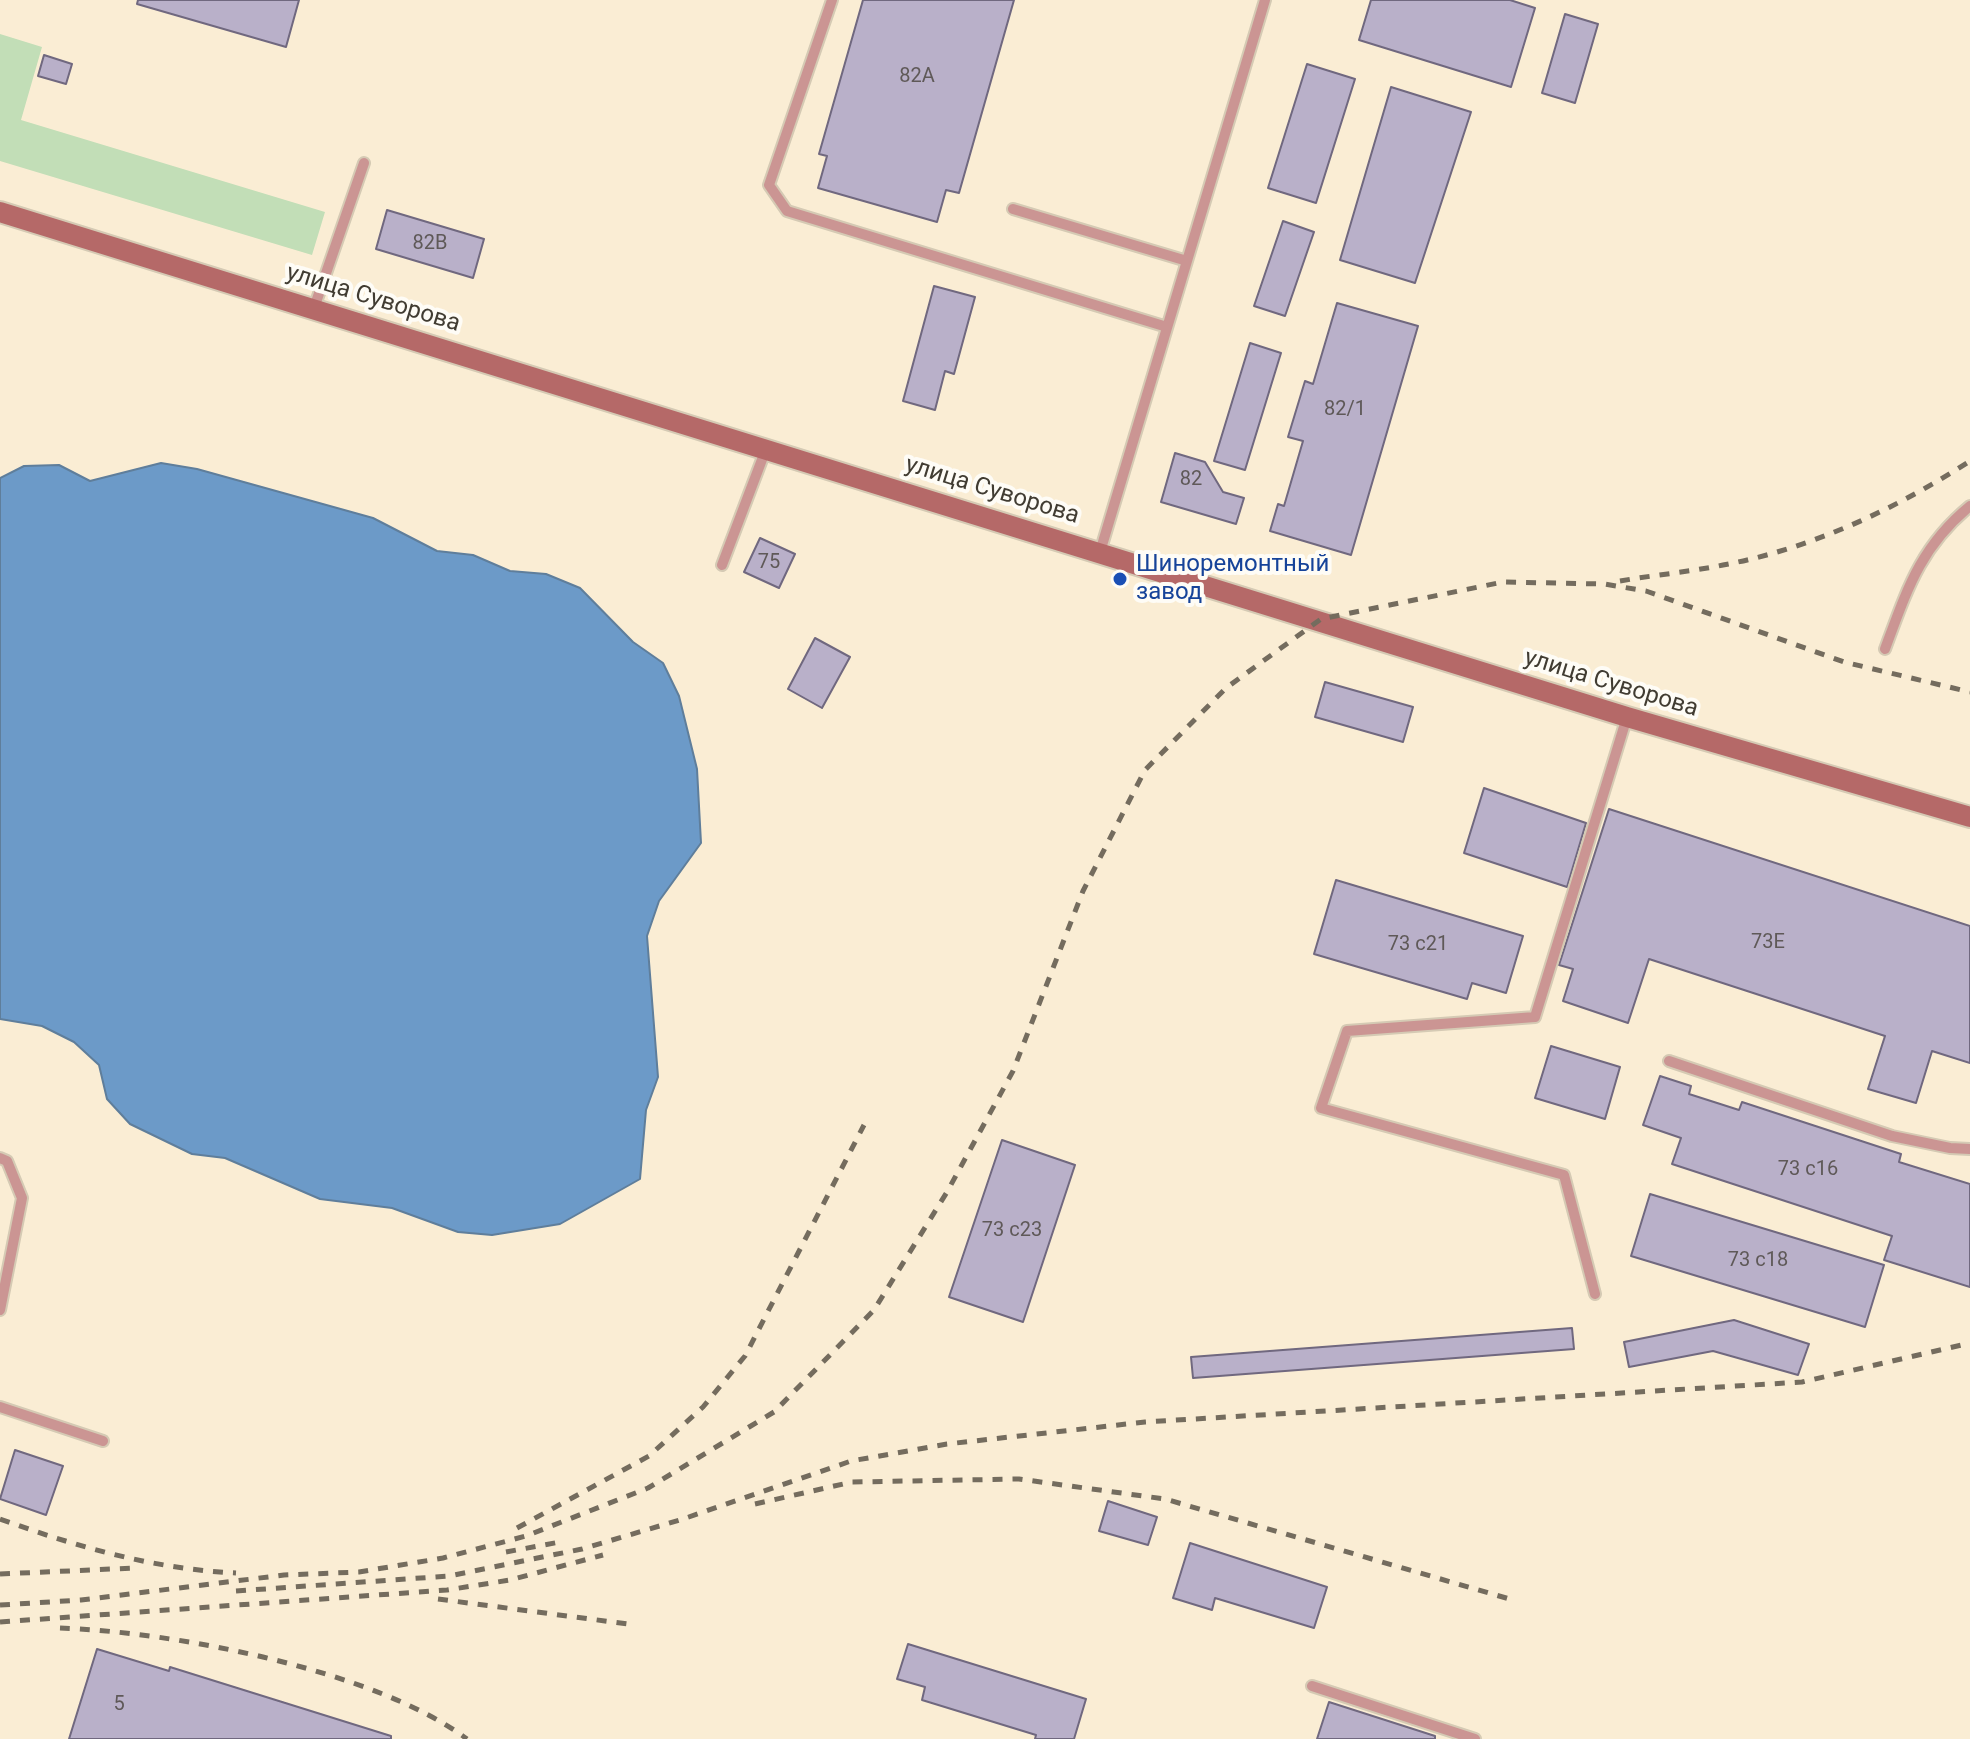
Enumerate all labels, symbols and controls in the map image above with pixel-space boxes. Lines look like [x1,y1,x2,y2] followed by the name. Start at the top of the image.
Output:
[899,65,935,89] house number: 82А
[413,232,447,256] house number: 82В
[283,259,463,339] street label: улица Суворова
[1324,398,1366,422] house number: 82/1
[902,451,1082,531] street label: улица Суворова
[1180,468,1202,492] house number: 82
[758,551,780,575] house number: 75
[1136,551,1329,607] place label: Шиноремонтный завод
[1111,570,1129,588] marker: Шиноремонтный завод
[1521,644,1701,724] street label: улица Суворова
[1751,931,1785,955] house number: 73Е
[1388,933,1448,957] house number: 73 с21
[1778,1158,1838,1182] house number: 73 с16
[982,1219,1042,1243] house number: 73 с23
[1728,1249,1788,1273] house number: 73 с18
[113,1693,125,1717] house number: 5

